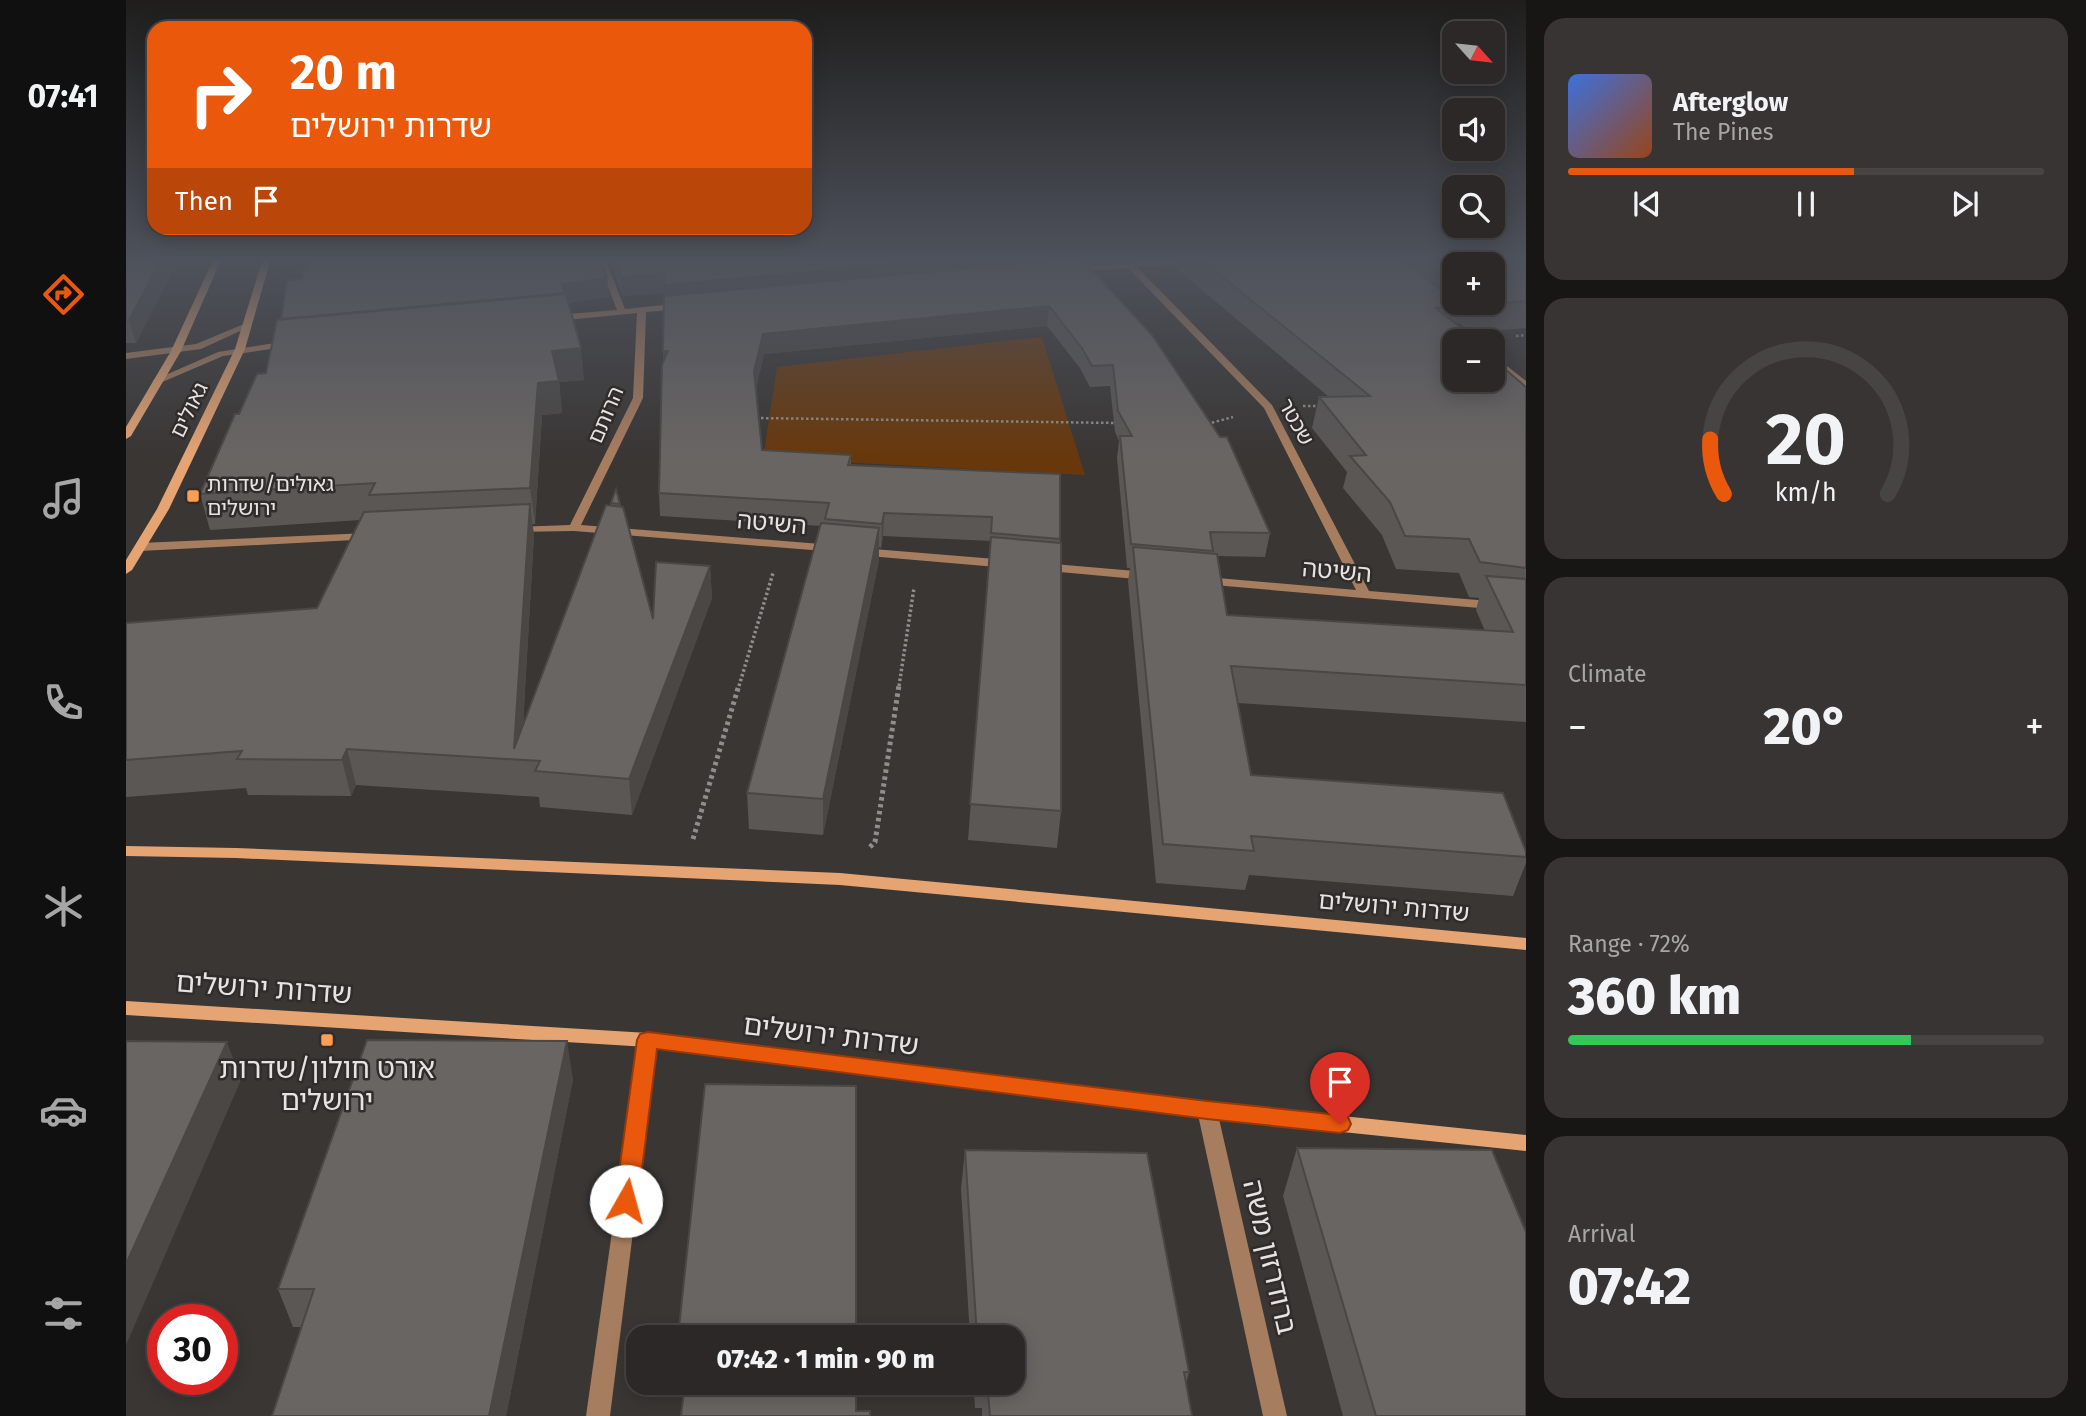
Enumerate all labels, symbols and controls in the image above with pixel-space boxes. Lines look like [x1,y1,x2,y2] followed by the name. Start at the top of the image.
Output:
[1442,21,1505,84] north arrow
[1442,21,1505,392] map controls
[290,43,397,102] text: 20 m
[175,49,266,140] icon: right
[27,77,99,115] text: 07:41
[1673,87,1788,118] text: Afterglow
[1442,98,1505,161] button: sound
[290,107,492,145] text: שדרות ירושלים
[1673,118,1774,146] text: The Pines
[1442,175,1505,238] button: search
[247,182,285,220] icon: arrive
[1628,185,1666,223] icon: previous
[1787,185,1825,223] icon: pause
[1946,185,1984,223] icon: next
[175,186,233,217] text: Then
[1442,252,1505,315] button: +
[39,270,88,319] icon: directions
[1442,329,1505,392] button: −
[165,378,214,442] street label: גאולים
[582,383,630,447] street label: הרותם
[1273,394,1319,450] street label: שכטר
[1766,397,1846,484] text: 20
[207,471,334,521] place label: גאולים/שדרות ירושלים
[39,474,88,523] icon: music
[1775,478,1837,508] text: km/h
[185,488,201,504] marker: גאולים/שדרות ירושלים
[736,506,808,540] street label: השיטה
[1301,554,1373,588] street label: השיטה
[1568,660,1647,688] text: Climate
[39,678,88,727] icon: phone
[1763,695,1849,758] text: 20°
[1568,704,1587,750] text: −
[2025,704,2044,750] text: +
[39,882,88,931] icon: climate
[1317,886,1471,928] street label: שדרות ירושלים
[1568,930,1690,958] text: Range · 72%
[175,965,353,1011] street label: שדרות ירושלים
[1568,965,1741,1028] text: 360 km
[741,1008,921,1062] street label: שדרות ירושלים
[319,1032,335,1048] marker: אורט חולון/שדרות ירושלים
[219,1052,435,1117] place label: אורט חולון/שדרות ירושלים
[1310,1052,1370,1124] pin
[1321,1063,1359,1101] icon: arrive
[39,1086,88,1135] icon: car
[589,1164,663,1238] position arrow
[1236,1176,1304,1338] street label: ברודרזון משה
[1568,1220,1635,1248] text: Arrival
[1568,1255,1691,1318] text: 07:42
[39,1289,88,1338] icon: filters
[147,1304,238,1395] speed limit sign: 30
[716,1344,935,1375] text: 07:42 · 1 min · 90 m

